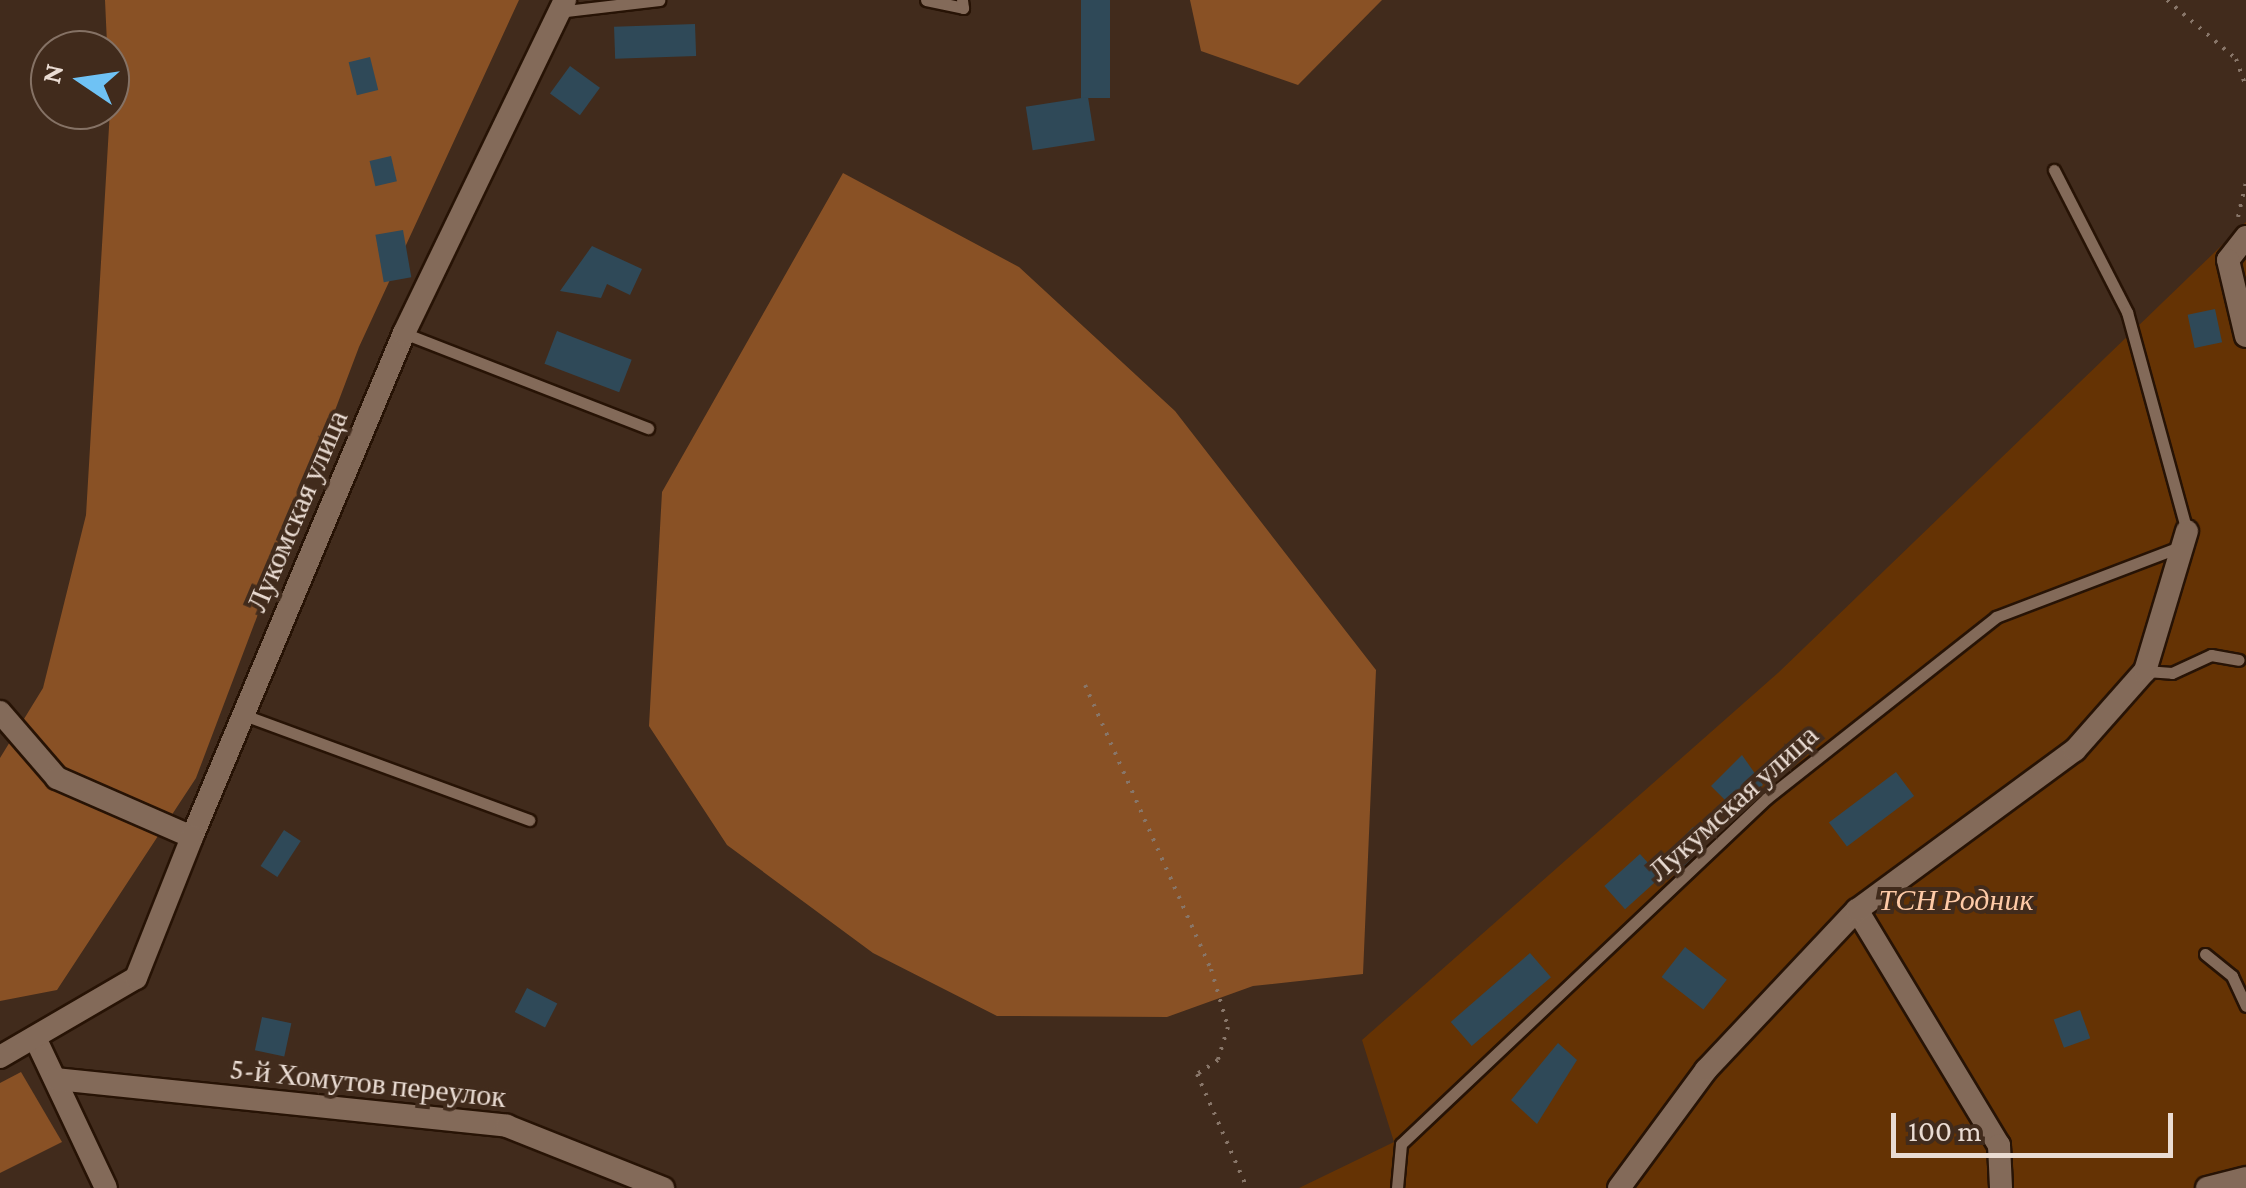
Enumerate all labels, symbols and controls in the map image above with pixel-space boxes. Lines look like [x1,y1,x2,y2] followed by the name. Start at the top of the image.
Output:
[30,30,130,130] north arrow
[35,61,69,86] text: N
[238,405,356,617] street label: Лукомская улица
[1640,717,1826,889] street label: Лукумская улица
[1879,882,2033,918] park label: ТСН Родник
[228,1051,508,1115] street label: 5-й Хомутов переулок
[1896,1093,2178,1155] scale bar
[1908,1114,1982,1147] text: 100 m

